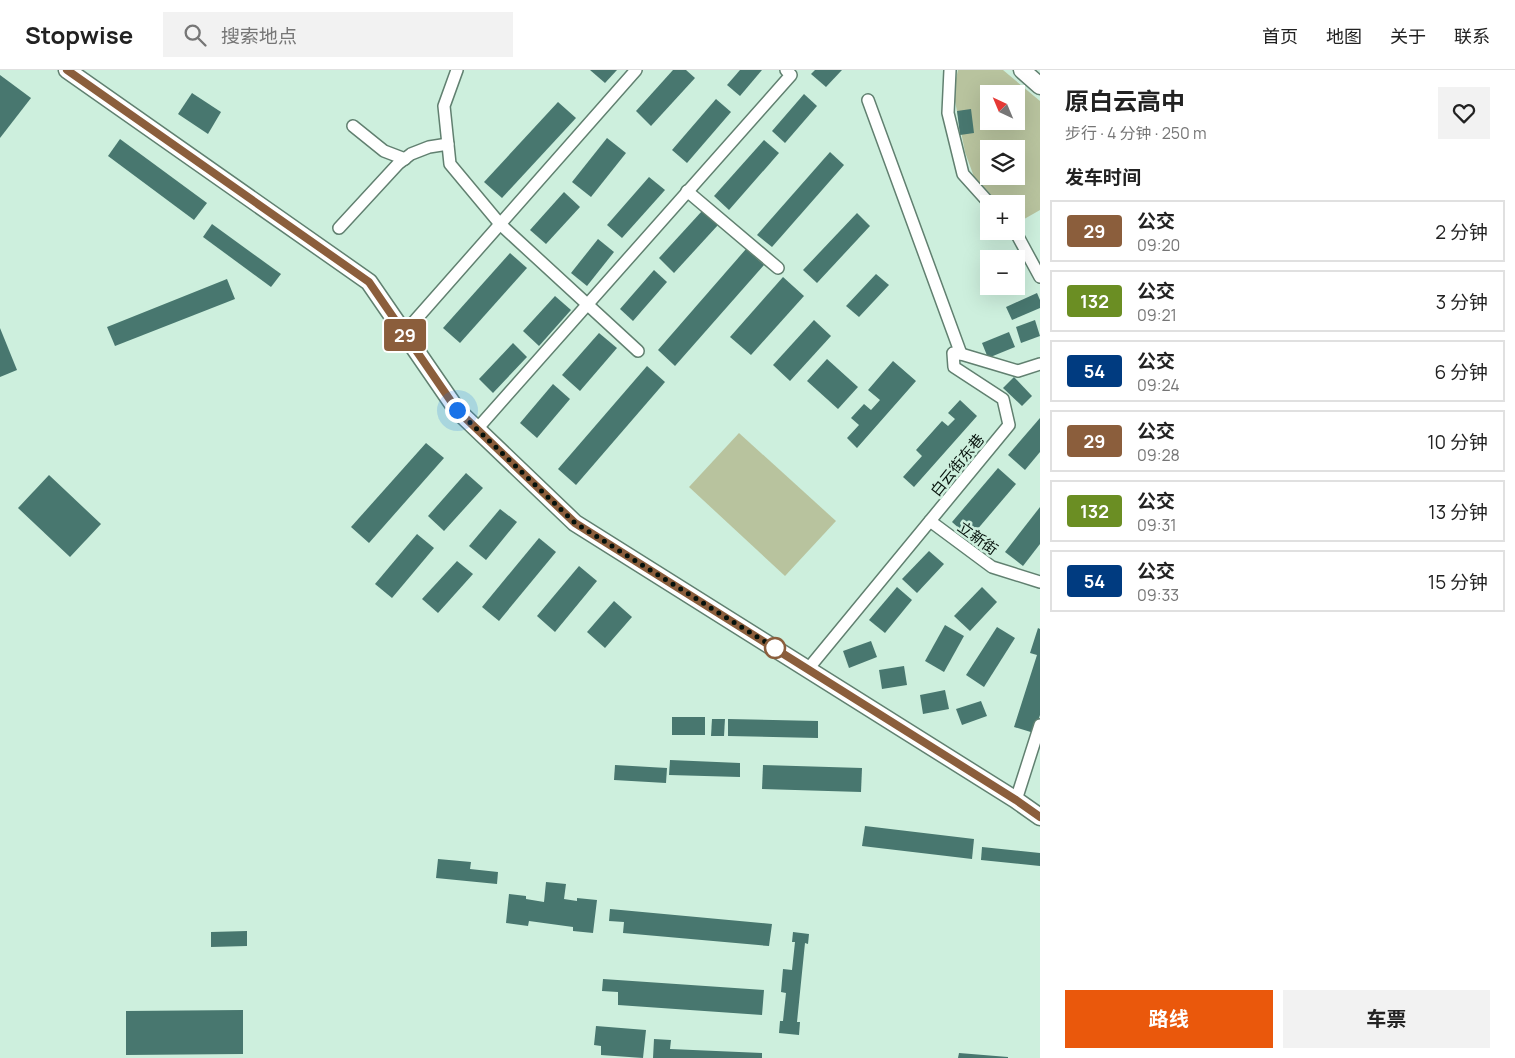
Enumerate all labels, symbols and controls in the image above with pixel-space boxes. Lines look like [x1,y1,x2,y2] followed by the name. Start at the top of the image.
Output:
[163,12,513,57] search box
[25,18,133,51] text: Stopwise
[181,21,209,49] icon: search
[221,23,297,49] text: 搜索地点
[1262,24,1298,48] text: 首页
[1326,24,1362,48] text: 地图
[1390,24,1426,48] text: 关于
[1454,24,1490,48] text: 联系
[1065,84,1185,117] text: 原白云高中
[980,85,1025,130] north arrow
[980,85,1025,295] map controls
[1438,87,1490,139] button: heart
[1065,122,1207,144] text: 步行 · 4 分钟 · 250 m
[980,140,1025,185] button: layers
[1065,164,1141,190] text: 发车时间
[980,195,1025,240] button: +
[1137,208,1175,234] text: 公交
[1084,219,1105,243] text: 29
[1435,219,1488,245] text: 2 分钟
[1137,234,1180,256] text: 09:20
[980,250,1025,295] button: −
[1137,278,1175,304] text: 公交
[1080,289,1109,313] text: 132
[1436,289,1488,315] text: 3 分钟
[1137,304,1177,326] text: 09:21
[382,319,428,351] line badge: 29
[394,323,416,347] text: 29
[1137,348,1175,374] text: 公交
[1084,359,1105,383] text: 54
[1434,359,1488,385] text: 6 分钟
[1137,374,1180,396] text: 09:24
[445,398,470,423] your location
[1137,418,1175,444] text: 公交
[925,429,989,501] street label: 白云街东巷
[1084,429,1105,453] text: 29
[1427,429,1488,455] text: 10 分钟
[1137,444,1180,466] text: 09:28
[1137,488,1175,514] text: 公交
[1080,499,1109,523] text: 132
[1428,499,1488,525] text: 13 分钟
[1137,514,1177,536] text: 09:31
[954,516,1002,560] street label: 立新街
[1137,558,1175,584] text: 公交
[1084,569,1105,593] text: 54
[1428,569,1488,595] text: 15 分钟
[1137,584,1179,606] text: 09:33
[764,637,786,659] unlabelled marker
[1065,990,1273,1048] button: 路线
[1283,990,1490,1048] button: 车票

